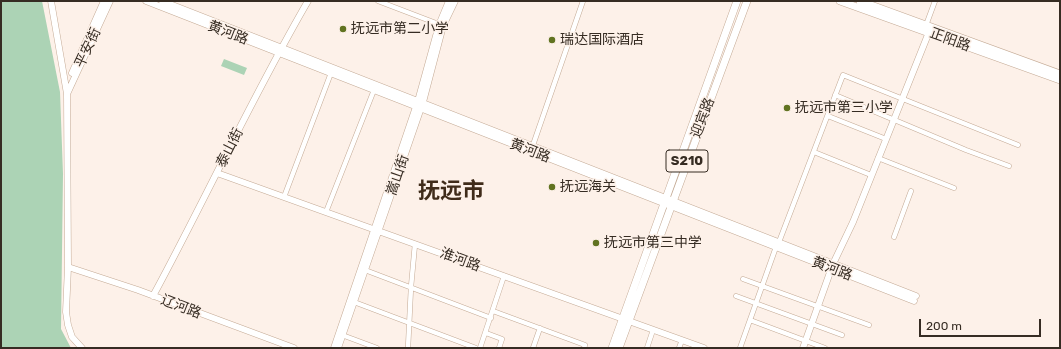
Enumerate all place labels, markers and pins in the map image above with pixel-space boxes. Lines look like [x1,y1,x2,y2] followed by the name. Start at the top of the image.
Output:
[351,21,449,37] place label: 抚远市第二小学
[338,24,348,34] marker: 抚远市第二小学
[560,32,644,48] place label: 瑞达国际酒店
[547,35,557,45] marker: 瑞达国际酒店
[795,100,893,116] place label: 抚远市第三小学
[782,103,792,113] marker: 抚远市第三小学
[560,179,616,195] place label: 抚远海关
[547,182,557,192] marker: 抚远海关
[604,235,702,251] place label: 抚远市第三中学
[591,238,601,248] marker: 抚远市第三中学

